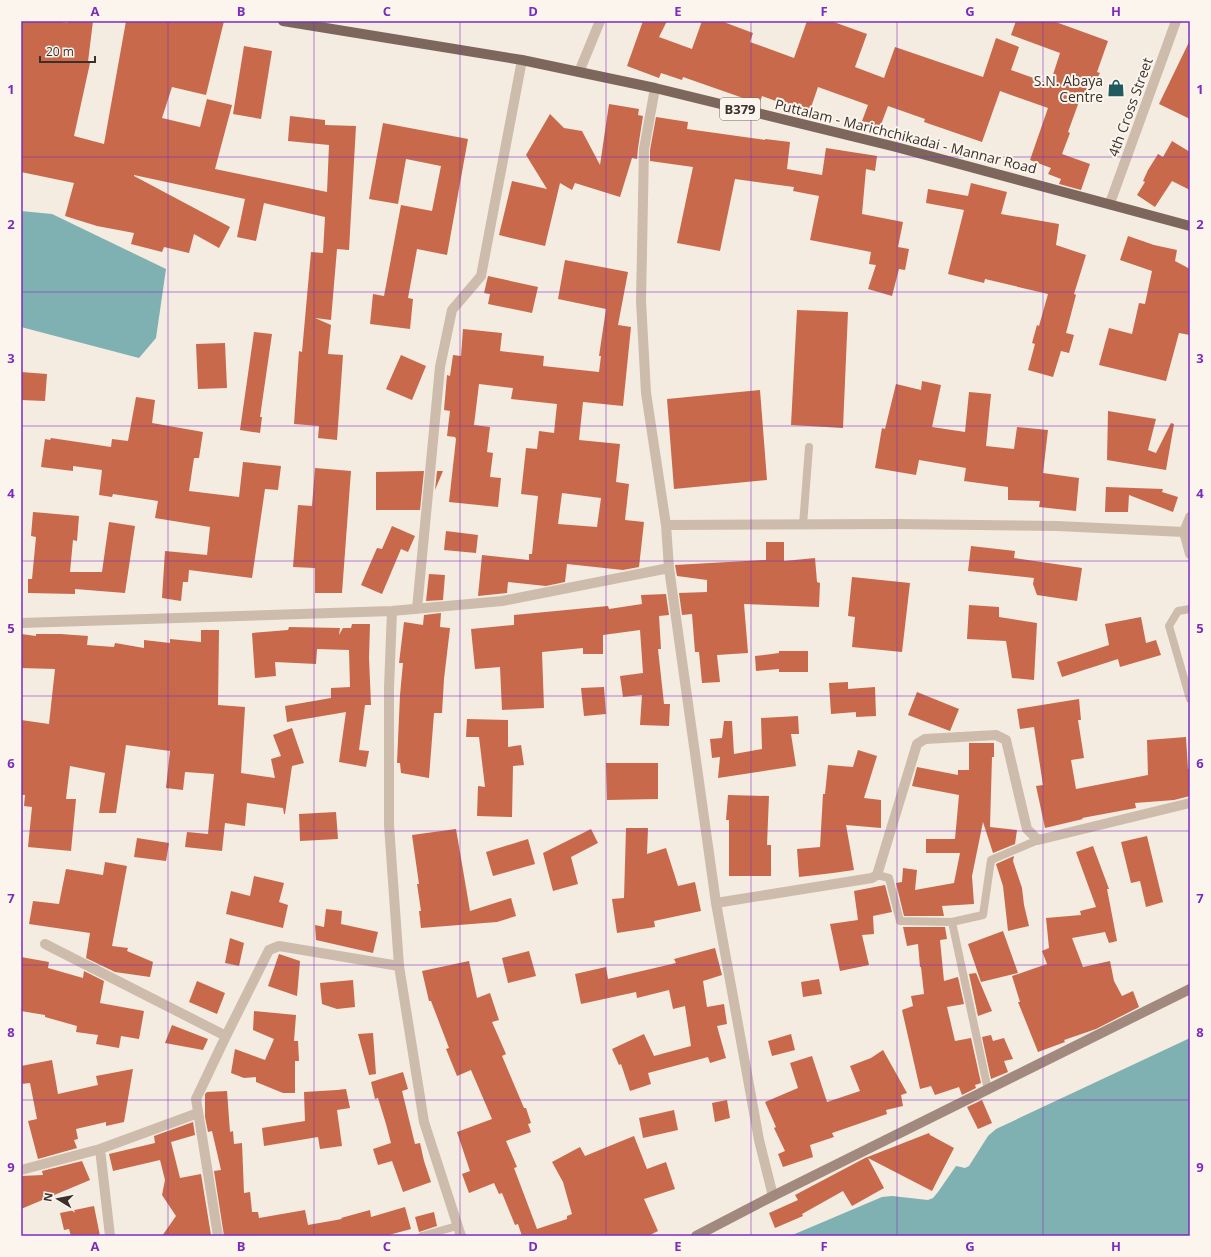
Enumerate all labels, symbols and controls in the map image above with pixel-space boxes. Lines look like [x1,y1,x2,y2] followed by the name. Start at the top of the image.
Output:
[91,2,100,20] text: A
[237,2,246,20] text: B
[383,2,391,20] text: C
[528,2,538,20] text: D
[674,2,682,20] text: E
[820,2,828,20] text: F
[965,2,975,20] text: G
[1111,2,1121,20] text: H
[40,38,95,64] scale bar
[46,43,74,60] text: 20 m
[1103,55,1157,159] street label: 4th Cross Street
[1034,71,1103,106] place label: S.N. Abaya Centre
[1106,78,1126,98] shop icon: S.N. Abaya Centre
[7,80,15,98] text: 1
[1196,80,1204,98] text: 1
[773,94,1039,178] street label: Puttalam - Marichchikadai - Mannar Road
[720,98,760,120] road number: B379
[7,215,15,233] text: 2
[1196,215,1204,233] text: 2
[7,349,15,367] text: 3
[1196,349,1204,367] text: 3
[7,484,15,502] text: 4
[1196,484,1204,502] text: 4
[7,619,15,637] text: 5
[1196,619,1204,637] text: 5
[7,754,15,772] text: 6
[1196,754,1204,772] text: 6
[7,889,15,907] text: 7
[1196,889,1204,907] text: 7
[7,1023,15,1041] text: 8
[1196,1023,1204,1041] text: 8
[7,1158,15,1176] text: 9
[1196,1158,1204,1176] text: 9
[38,1179,78,1219] north arrow
[39,1191,56,1203] text: N
[91,1237,100,1255] text: A
[237,1237,246,1255] text: B
[383,1237,391,1255] text: C
[528,1237,538,1255] text: D
[674,1237,682,1255] text: E
[820,1237,828,1255] text: F
[965,1237,975,1255] text: G
[1111,1237,1121,1255] text: H

